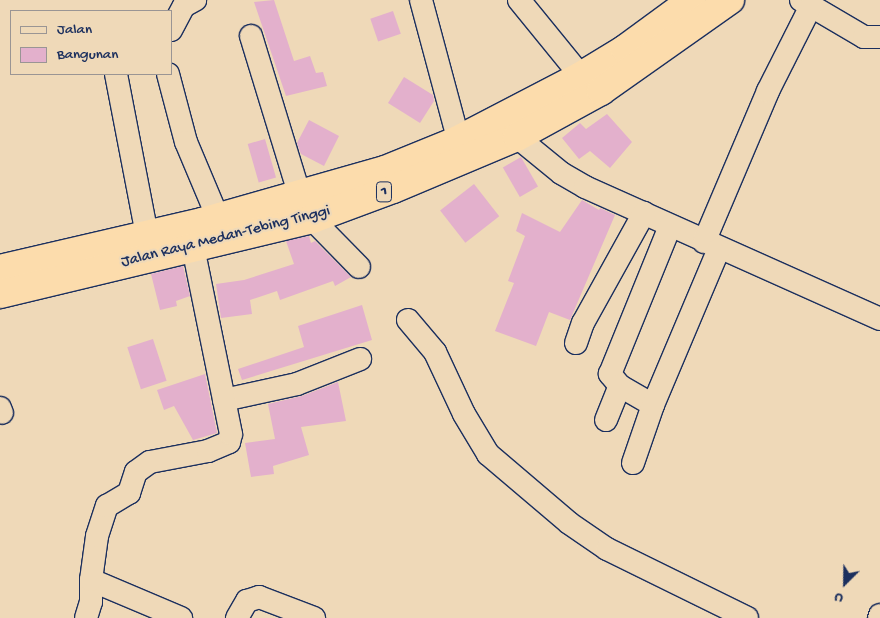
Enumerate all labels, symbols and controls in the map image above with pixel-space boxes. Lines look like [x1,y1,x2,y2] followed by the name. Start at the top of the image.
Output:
[10,10,172,75] legend
[57,21,92,39] text: Jalan
[57,46,118,64] text: Bangunan
[375,180,393,204] road number: 1
[119,203,333,273] street label: Jalan Raya Medan-Tebing Tinggi
[820,558,870,608] north arrow
[832,588,846,607] text: U

